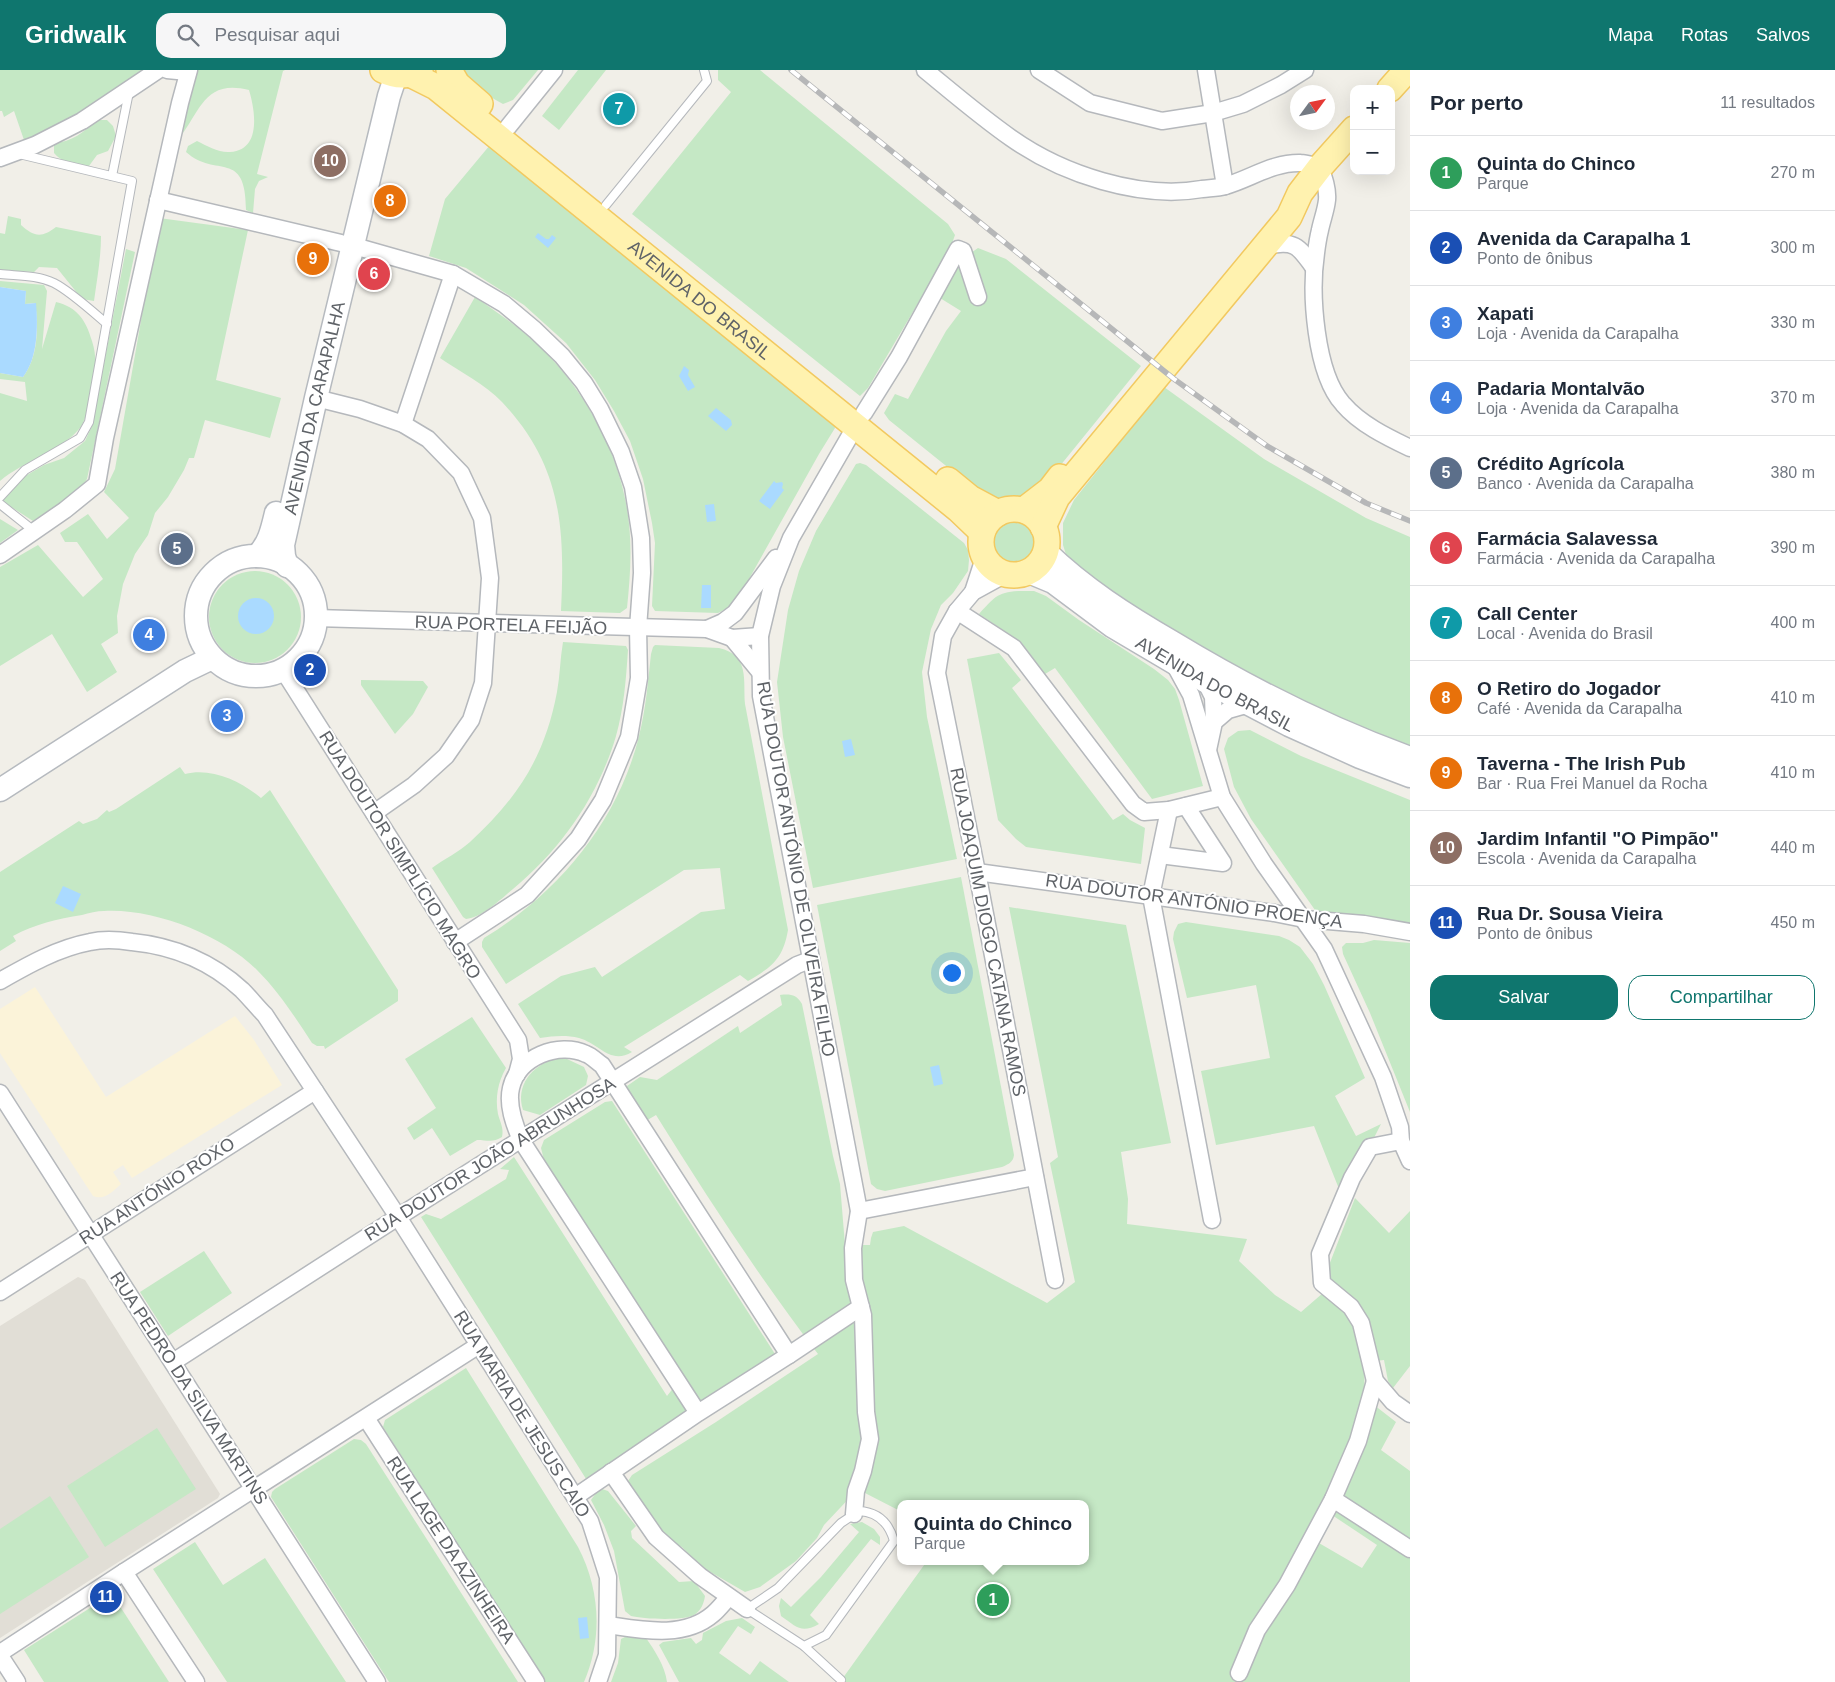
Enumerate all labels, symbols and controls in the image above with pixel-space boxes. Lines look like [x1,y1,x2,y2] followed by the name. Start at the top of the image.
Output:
[156,13,506,58] search box
[25,21,126,48] text: Gridwalk
[174,21,202,49] icon: search
[214,24,340,45] text: Pesquisar aqui
[1608,25,1653,45] text: Mapa
[1681,25,1728,45] text: Rotas
[1756,25,1810,45] text: Salvos
[1290,85,1335,130] north arrow
[1350,85,1395,175] map controls
[1350,85,1395,130] button: +
[603,90,635,128] pin: 7
[1430,91,1523,114] text: Por perto
[1720,94,1815,111] text: 11 resultados
[1350,130,1395,175] button: −
[314,142,346,180] pin: 10
[1477,153,1635,174] text: Quinta do Chinco
[1442,164,1450,181] text: 1
[1771,164,1815,181] text: 270 m
[1477,175,1529,192] text: Parque
[374,182,406,220] pin: 8
[1477,228,1691,249] text: Avenida da Carapalha 1
[624,236,775,364] street label: AVENIDA DO BRASIL
[1442,239,1450,256] text: 2
[1771,239,1815,256] text: 300 m
[297,240,329,278] pin: 9
[1477,250,1593,267] text: Ponto de ônibus
[358,255,390,293] pin: 6
[280,299,349,517] street label: AVENIDA DA CARAPALHA
[1477,303,1534,324] text: Xapati
[1442,314,1450,331] text: 3
[1771,314,1815,331] text: 330 m
[1477,325,1679,342] text: Loja · Avenida da Carapalha
[1477,378,1645,399] text: Padaria Montalvão
[1442,389,1450,406] text: 4
[1771,389,1815,406] text: 370 m
[1477,400,1679,417] text: Loja · Avenida da Carapalha
[1477,453,1624,474] text: Crédito Agrícola
[1442,464,1450,481] text: 5
[1771,464,1815,481] text: 380 m
[1477,475,1694,492] text: Banco · Avenida da Carapalha
[1477,528,1658,549] text: Farmácia Salavessa
[161,530,193,568] pin: 5
[1442,539,1450,556] text: 6
[1771,539,1815,556] text: 390 m
[1477,550,1715,567] text: Farmácia · Avenida da Carapalha
[1477,603,1577,624] text: Call Center
[414,611,608,638] street label: RUA PORTELA FEIJÃO
[1442,614,1450,631] text: 7
[1771,614,1815,631] text: 400 m
[133,616,165,654] pin: 4
[1477,625,1653,642] text: Local · Avenida do Brasil
[1132,632,1298,736] street label: AVENIDA DO BRASIL
[294,651,326,689] pin: 2
[1477,678,1661,699] text: O Retiro do Jogador
[753,680,840,1058] street label: RUA DOUTOR ANTÓNIO DE OLIVEIRA FILHO
[1442,689,1450,706] text: 8
[1771,689,1815,706] text: 410 m
[211,697,243,735] pin: 3
[1477,700,1682,717] text: Café · Avenida da Carapalha
[315,727,485,983] street label: RUA DOUTOR SIMPLÍCIO MAGRO
[1477,753,1686,774] text: Taverna - The Irish Pub
[1442,764,1450,781] text: 9
[1771,764,1815,781] text: 410 m
[946,766,1030,1098] street label: RUA JOAQUIM DIOGO CATANA RAMOS
[1477,775,1707,792] text: Bar · Rua Frei Manuel da Rocha
[1477,828,1719,849] text: Jardim Infantil "O Pimpão"
[1437,839,1455,856] text: 10
[1771,839,1815,856] text: 440 m
[1477,850,1696,867] text: Escola · Avenida da Carapalha
[1044,869,1344,932] street label: RUA DOUTOR ANTÓNIO PROENÇA
[1477,903,1663,924] text: Rua Dr. Sousa Vieira
[1438,914,1454,931] text: 11
[1771,914,1815,931] text: 450 m
[1477,925,1593,942] text: Ponto de ônibus
[939,960,965,986] your location
[1430,975,1618,1020] button: Salvar
[1628,975,1815,1020] button: Compartilhar
[360,1072,619,1245] street label: RUA DOUTOR JOÃO ABRUNHOSA
[75,1132,238,1249] street label: RUA ANTÓNIO ROXO
[106,1268,272,1508] street label: RUA PEDRO DA SILVA MARTINS
[450,1307,594,1521] street label: RUA MARIA DE JESUS CAIO
[383,1453,519,1647] street label: RUA LAGE DA AZINHEIRA
[897,1500,1089,1565] popup
[914,1513,1072,1534] text: Quinta do Chinco
[914,1535,965,1552] text: Parque
[90,1578,122,1616] pin: 11
[977,1581,1009,1619] pin: 1

